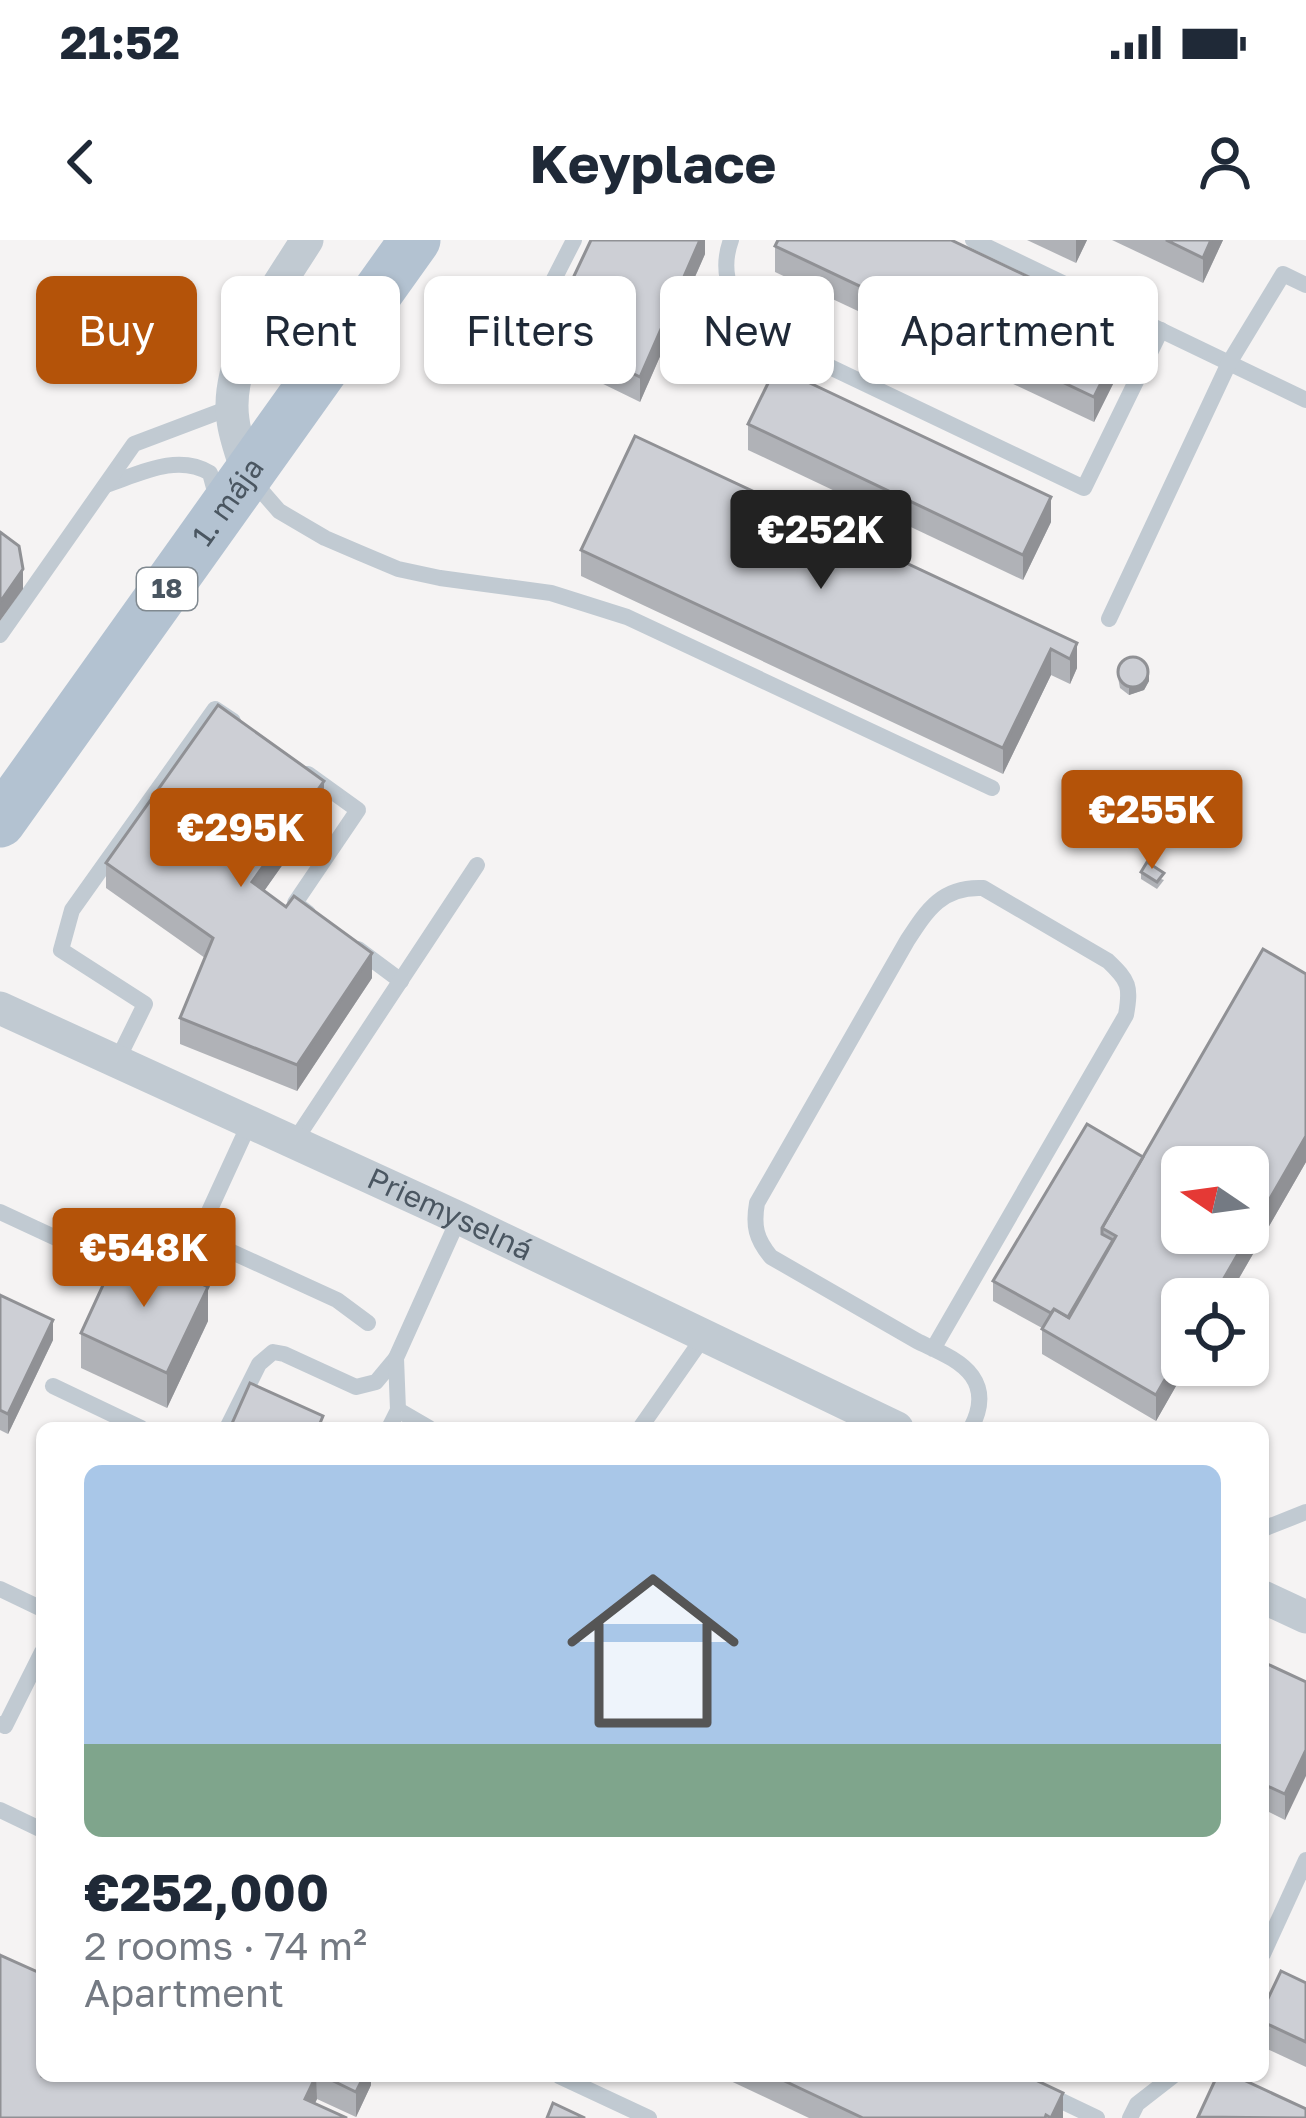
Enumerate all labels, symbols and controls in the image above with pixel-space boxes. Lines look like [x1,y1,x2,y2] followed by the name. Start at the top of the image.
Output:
[60,15,180,69] text: 21:52
[48,129,114,195] icon: back
[1192,129,1258,195] icon: person
[530,130,776,195] text: Keyplace
[36,276,197,384] chip: Buy
[221,276,400,384] chip: Rent
[424,276,636,384] chip: Filters
[660,276,834,384] chip: New
[858,276,1158,384] chip: Apartment
[184,450,271,552] street label: 1. mája
[737,490,905,592] pin: €252K
[757,505,885,552] text: €252K
[137,568,197,610] road number: 18
[1068,770,1236,872] pin: €255K
[1088,785,1216,832] text: €255K
[157,788,325,890] pin: €295K
[177,803,305,850] text: €295K
[1161,1146,1269,1254] north arrow
[1161,1146,1269,1386] map controls
[362,1160,539,1268] street label: Priemyselná
[60,1208,228,1310] pin: €548K
[80,1223,208,1270] text: €548K
[1161,1278,1269,1386] button: locate
[545,1543,761,1759] icon: home
[84,1861,329,1922] text: €252,000
[84,1922,367,1969] text: 2 rooms · 74 m²
[84,1969,284,2016] text: Apartment

